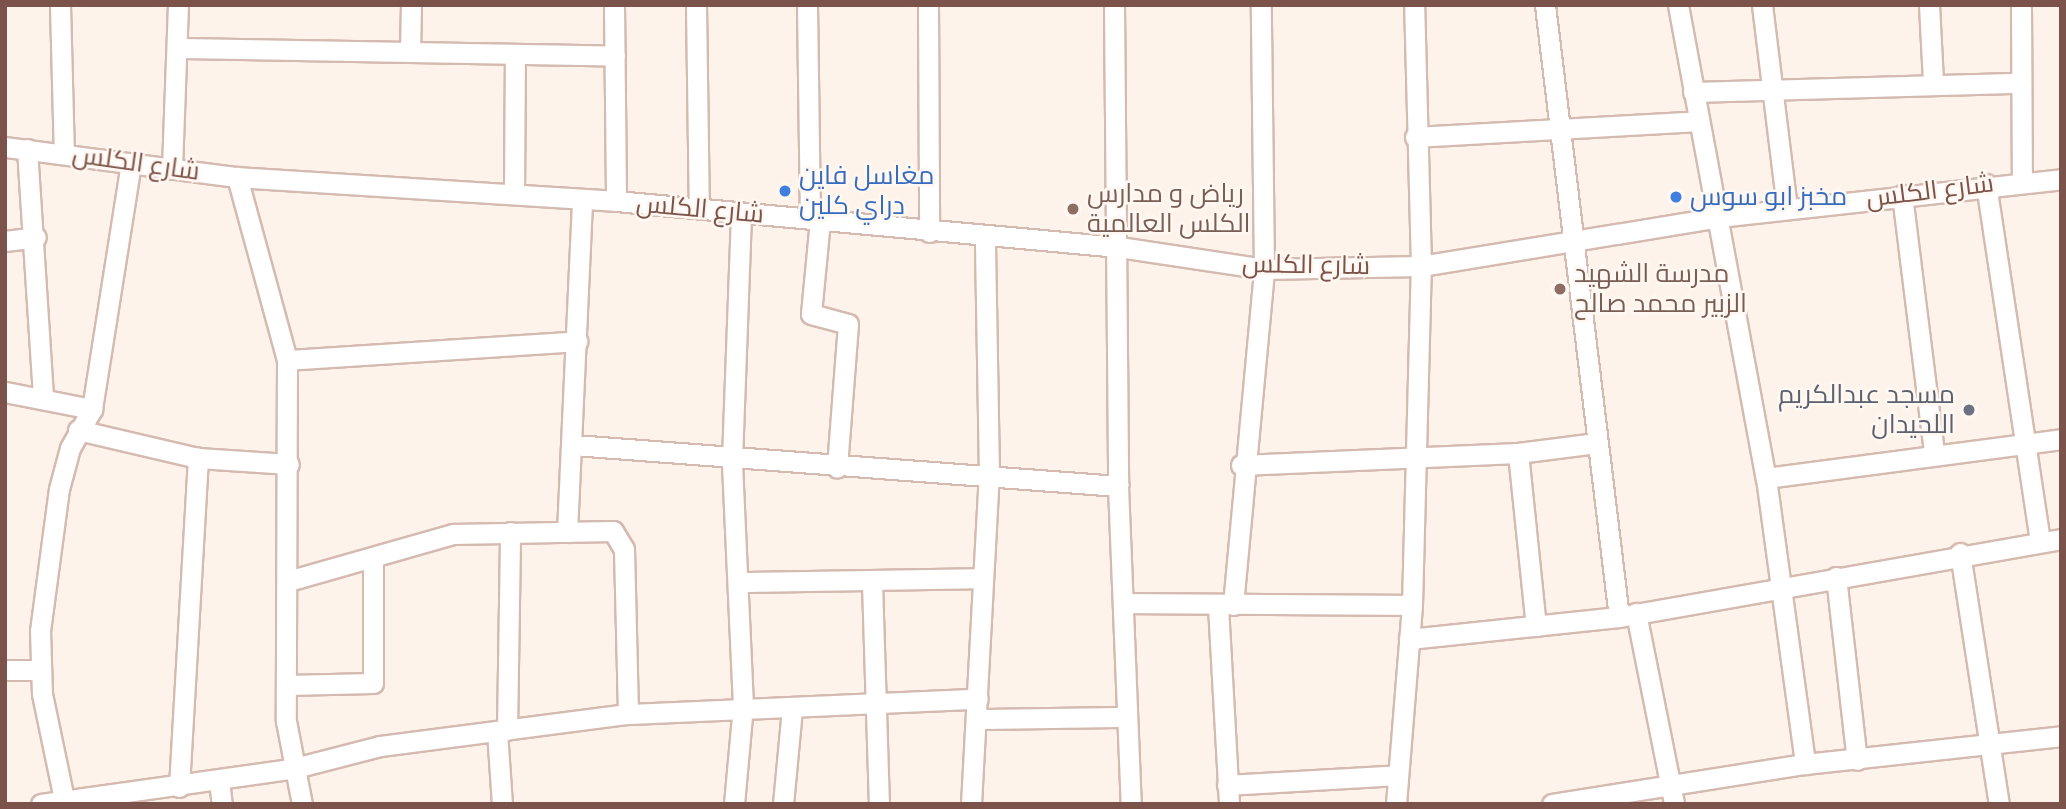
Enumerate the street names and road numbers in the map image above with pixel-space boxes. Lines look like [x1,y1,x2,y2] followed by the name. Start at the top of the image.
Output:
[70,139,202,187] street label: شارع الكلس
[1864,168,1996,214] street label: شارع الكلس
[635,188,765,230] street label: شارع الكلس
[1242,248,1370,282] street label: شارع الكلس

